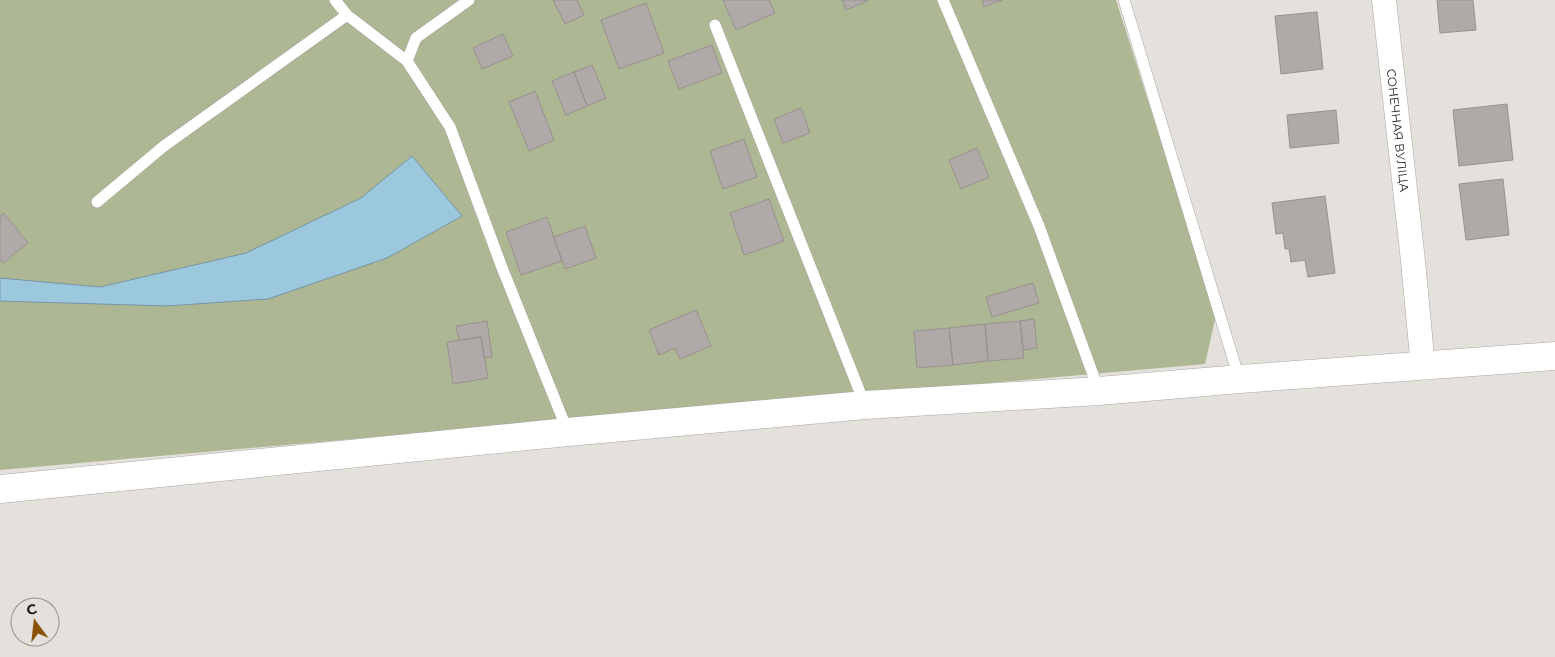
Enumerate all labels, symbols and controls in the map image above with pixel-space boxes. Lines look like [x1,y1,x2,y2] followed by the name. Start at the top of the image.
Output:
[1384,68,1413,193] street label: СОНЕЧНАЯ ВУЛІЦА
[10,597,60,647] north arrow
[24,599,39,619] text: С

